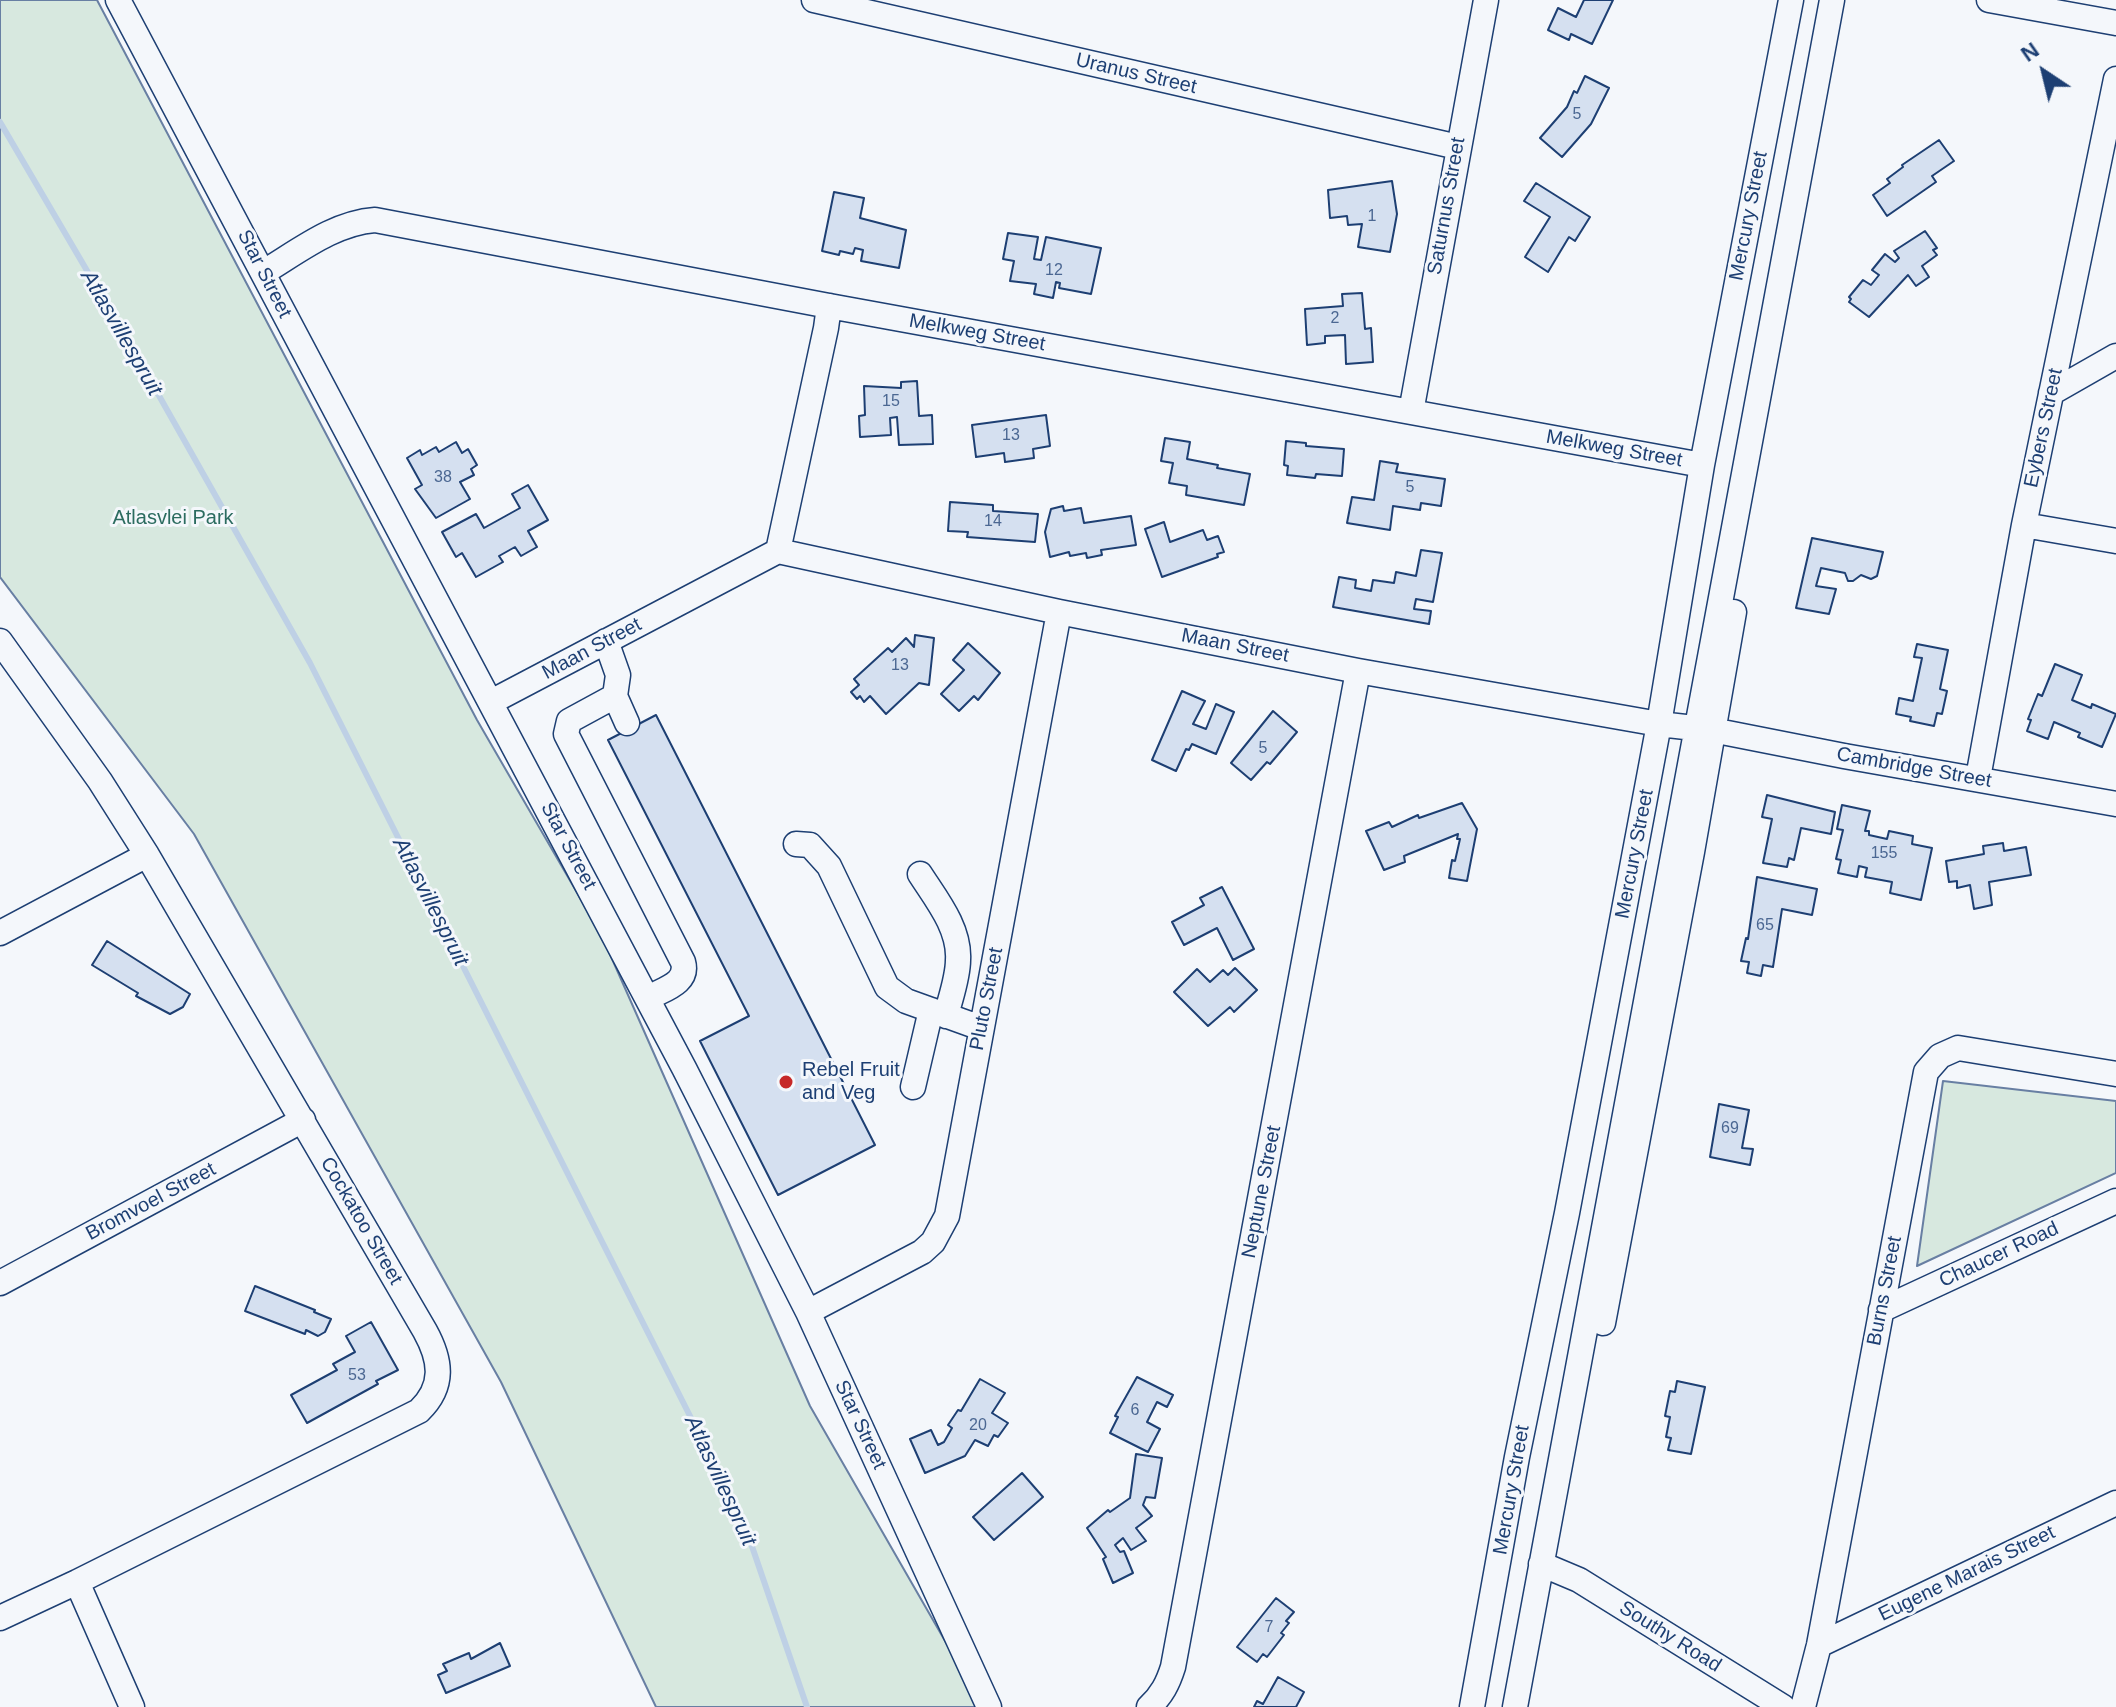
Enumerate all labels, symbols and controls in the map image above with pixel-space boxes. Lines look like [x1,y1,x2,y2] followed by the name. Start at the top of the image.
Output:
[2004,32,2084,112] north arrow
[2016,37,2044,67] text: N
[1073,48,1199,100] street label: Uranus Street
[1573,105,1581,125] house number: 5
[1423,135,1471,277] street label: Saturnus Street
[1725,149,1773,283] street label: Mercury Street
[1368,207,1376,227] house number: 1
[232,226,296,322] street label: Star Street
[1045,261,1063,281] house number: 12
[74,266,168,400] water label: Atlasvillespruit
[907,309,1047,357] street label: Melkweg Street
[1331,309,1339,329] house number: 2
[2020,366,2068,490] street label: Eybers Street
[882,392,900,412] house number: 15
[1544,425,1684,473] street label: Melkweg Street
[1002,426,1020,446] house number: 13
[434,468,452,488] house number: 38
[1406,478,1414,498] house number: 5
[112,506,234,530] park label: Atlasvlei Park
[984,512,1002,532] house number: 14
[538,613,646,685] street label: Maan Street
[1179,624,1291,668] street label: Maan Street
[891,656,909,676] house number: 13
[1259,739,1267,759] house number: 5
[1835,743,1993,793] street label: Cambridge Street
[1611,787,1659,921] street label: Mercury Street
[535,798,601,894] street label: Star Street
[386,833,474,971] water label: Atlasvillespruit
[1871,844,1897,864] house number: 155
[1756,916,1774,936] house number: 65
[965,945,1009,1053] street label: Pluto Street
[802,1058,900,1105] place label: Rebel Fruit and Veg
[777,1073,795,1091] marker: Rebel Fruit and Veg
[1721,1119,1739,1139] house number: 69
[1237,1124,1287,1260] street label: Neptune Street
[315,1153,407,1289] street label: Cockatoo Street
[82,1158,220,1246] street label: Bromvoel Street
[1935,1217,2063,1293] street label: Chaucer Road
[1863,1234,1907,1348] street label: Burns Street
[348,1366,366,1386] house number: 53
[829,1377,891,1473] street label: Star Street
[1131,1401,1139,1421] house number: 6
[678,1412,762,1550] water label: Atlasvillespruit
[969,1416,987,1436] house number: 20
[1489,1423,1535,1557] street label: Mercury Street
[1875,1521,2059,1627] street label: Eugene Marais Street
[1615,1596,1725,1678] street label: Southy Road
[1265,1618,1273,1638] house number: 7

